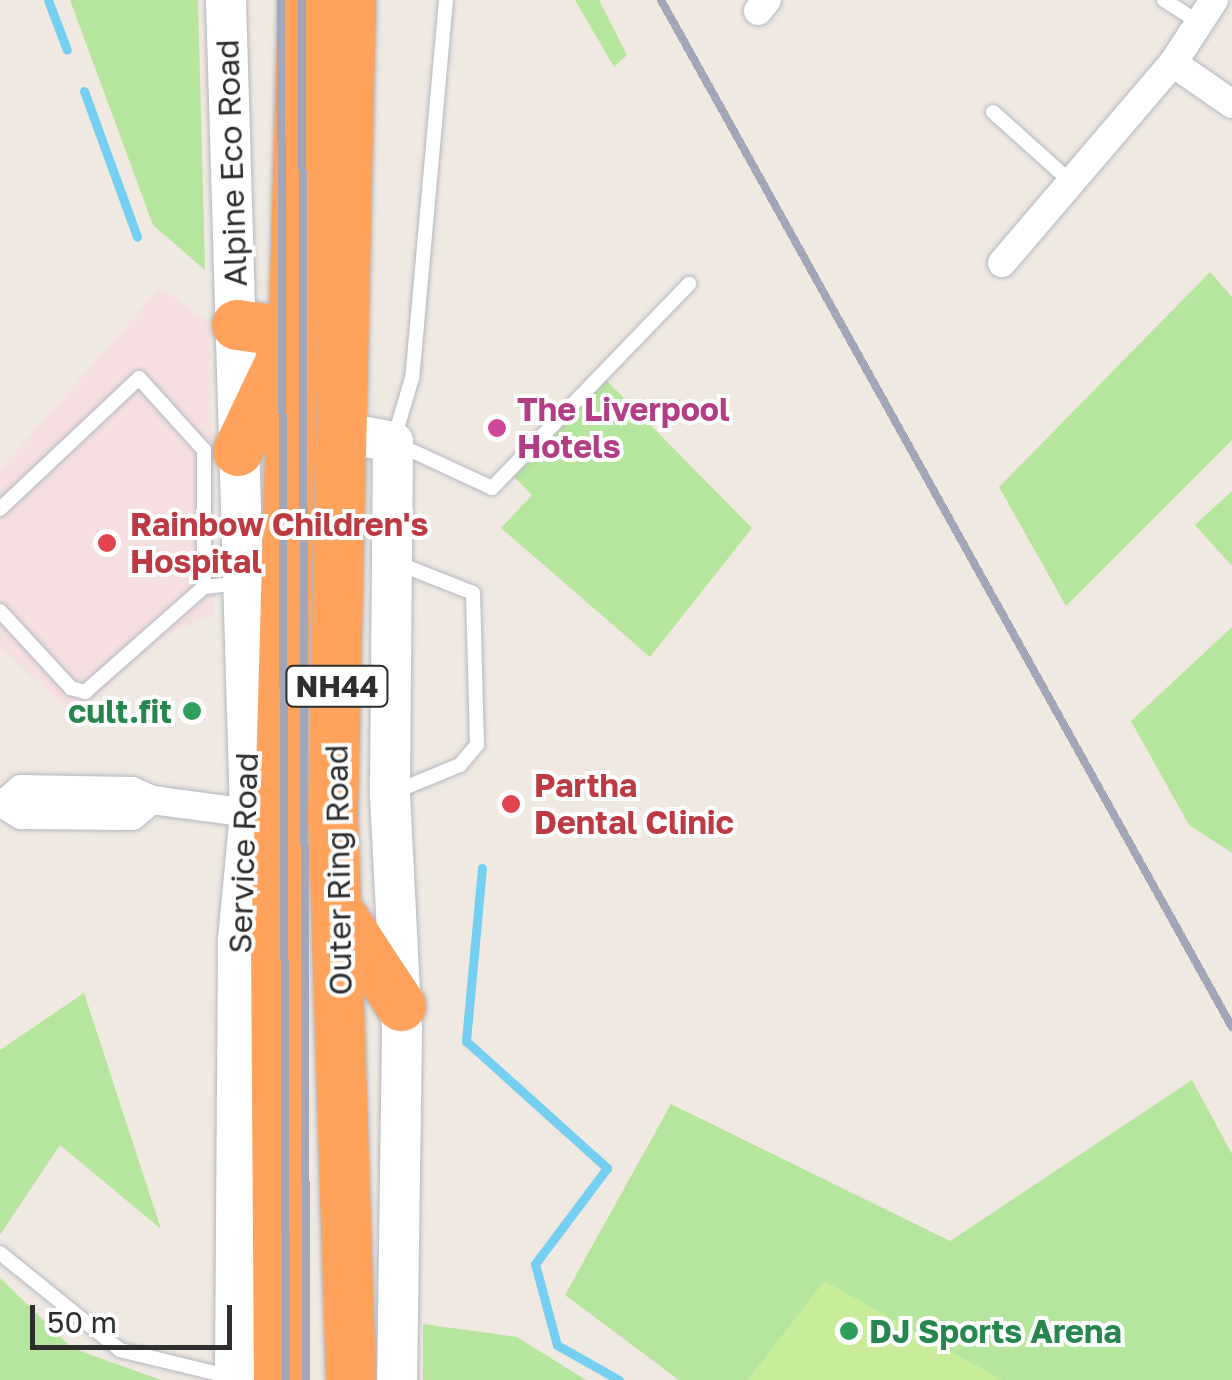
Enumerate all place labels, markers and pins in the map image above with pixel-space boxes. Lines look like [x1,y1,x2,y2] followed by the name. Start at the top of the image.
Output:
[517,391,730,466] place label: The Liverpool Hotels
[486,417,508,439] marker: The Liverpool Hotels
[130,506,428,581] place label: Rainbow Children's Hospital
[94,530,120,556] marker: Rainbow Children's Hospital
[68,692,172,730] place label: cult.fit
[181,700,203,722] marker: cult.fit
[534,767,734,842] place label: Partha Dental Clinic
[498,791,524,817] marker: Partha Dental Clinic
[869,1312,1122,1350] place label: DJ Sports Arena
[838,1320,860,1342] marker: DJ Sports Arena

